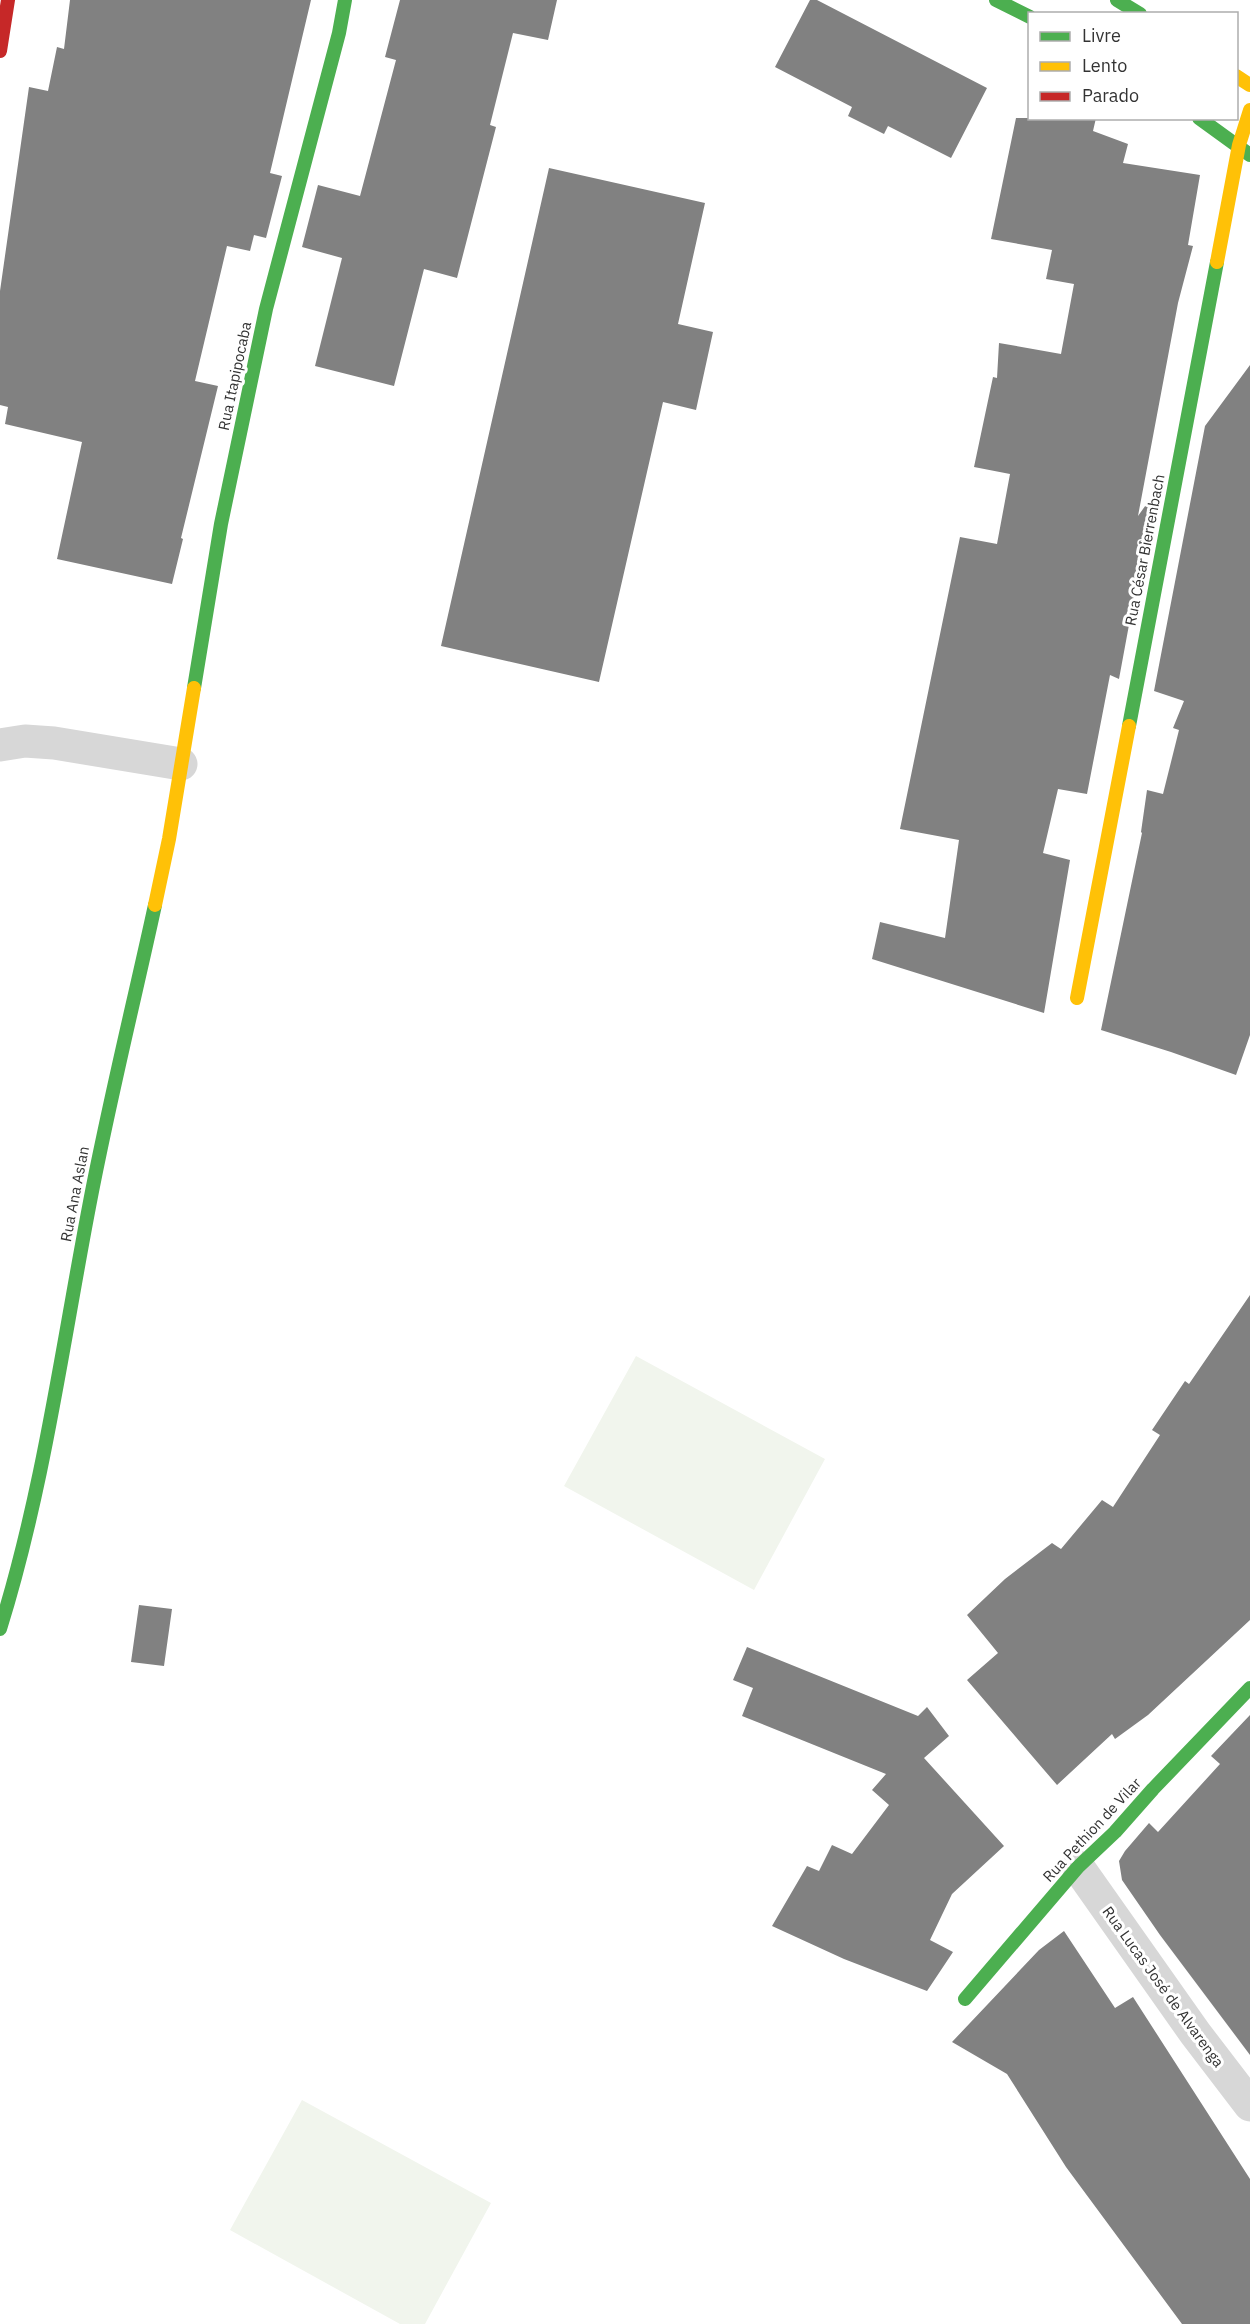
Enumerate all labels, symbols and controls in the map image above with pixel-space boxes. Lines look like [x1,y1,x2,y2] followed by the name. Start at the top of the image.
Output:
[1028,12,1238,120] legend
[1082,24,1121,47] text: Livre
[1082,54,1127,77] text: Lento
[1082,84,1139,107] text: Parado
[214,320,255,432] street label: Rua Itapipocaba
[1121,473,1169,627] street label: Rua César Bierrenbach
[56,1145,93,1243] street label: Rua Ana Aslan
[1038,1773,1145,1886] street label: Rua Pethion de Vilar
[1099,1902,1228,2071] street label: Rua Lucas José de Alvarenga

